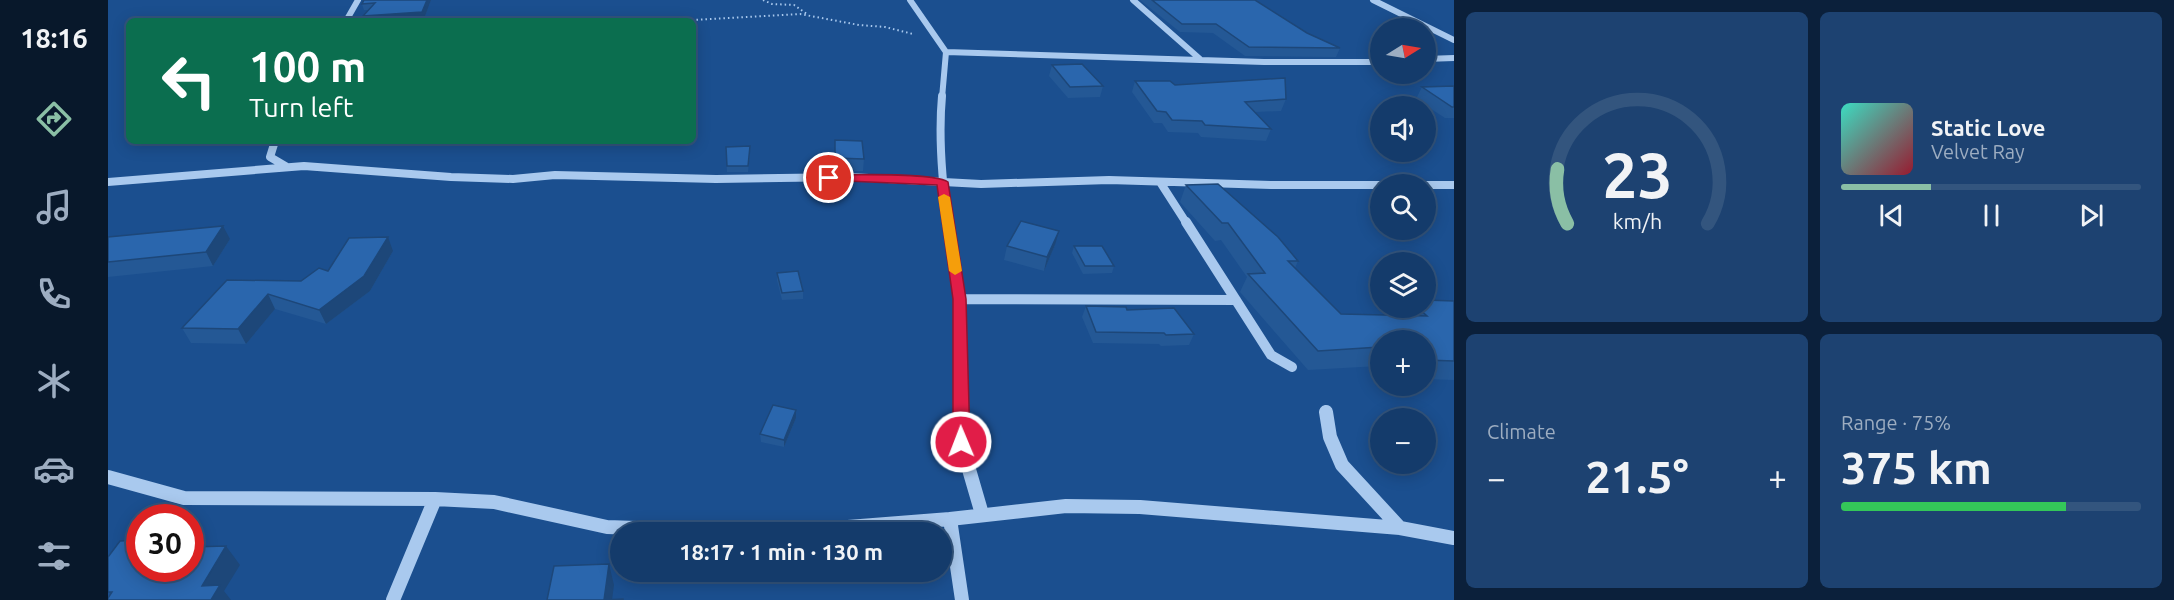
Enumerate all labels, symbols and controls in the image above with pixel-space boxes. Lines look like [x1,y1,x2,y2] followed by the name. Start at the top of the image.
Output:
[1370,18,1436,84] north arrow
[1370,18,1436,474] map controls
[20,23,88,53] text: 18:16
[150,42,228,120] icon: left
[249,43,366,90] text: 100 m
[249,92,353,122] text: Turn left
[1370,96,1436,162] button: sound
[33,98,75,140] icon: directions
[1931,115,2046,140] text: Static Love
[1602,140,1672,210] text: 23
[1931,140,2025,163] text: Velvet Ray
[803,152,854,203] pin
[812,161,845,194] icon: arrive
[1370,174,1436,240] button: search
[33,186,75,228] icon: music
[1875,199,1908,232] icon: previous
[1975,199,2008,232] icon: pause
[2075,199,2108,232] icon: next
[1612,210,1662,234] text: km/h
[1370,252,1436,318] button: layers
[33,273,75,315] icon: phone
[1370,330,1436,396] button: +
[33,360,75,402] icon: climate
[1370,408,1436,474] button: −
[929,410,993,474] position arrow
[1841,411,1951,434] text: Range · 75%
[1487,420,1556,443] text: Climate
[1841,442,1992,493] text: 375 km
[33,448,75,490] icon: car
[1585,451,1689,502] text: 21.5°
[1487,459,1506,496] text: −
[1768,459,1787,496] text: +
[126,504,204,582] speed limit sign: 30
[33,535,75,577] icon: filters
[679,539,883,564] text: 18:17 · 1 min · 130 m

